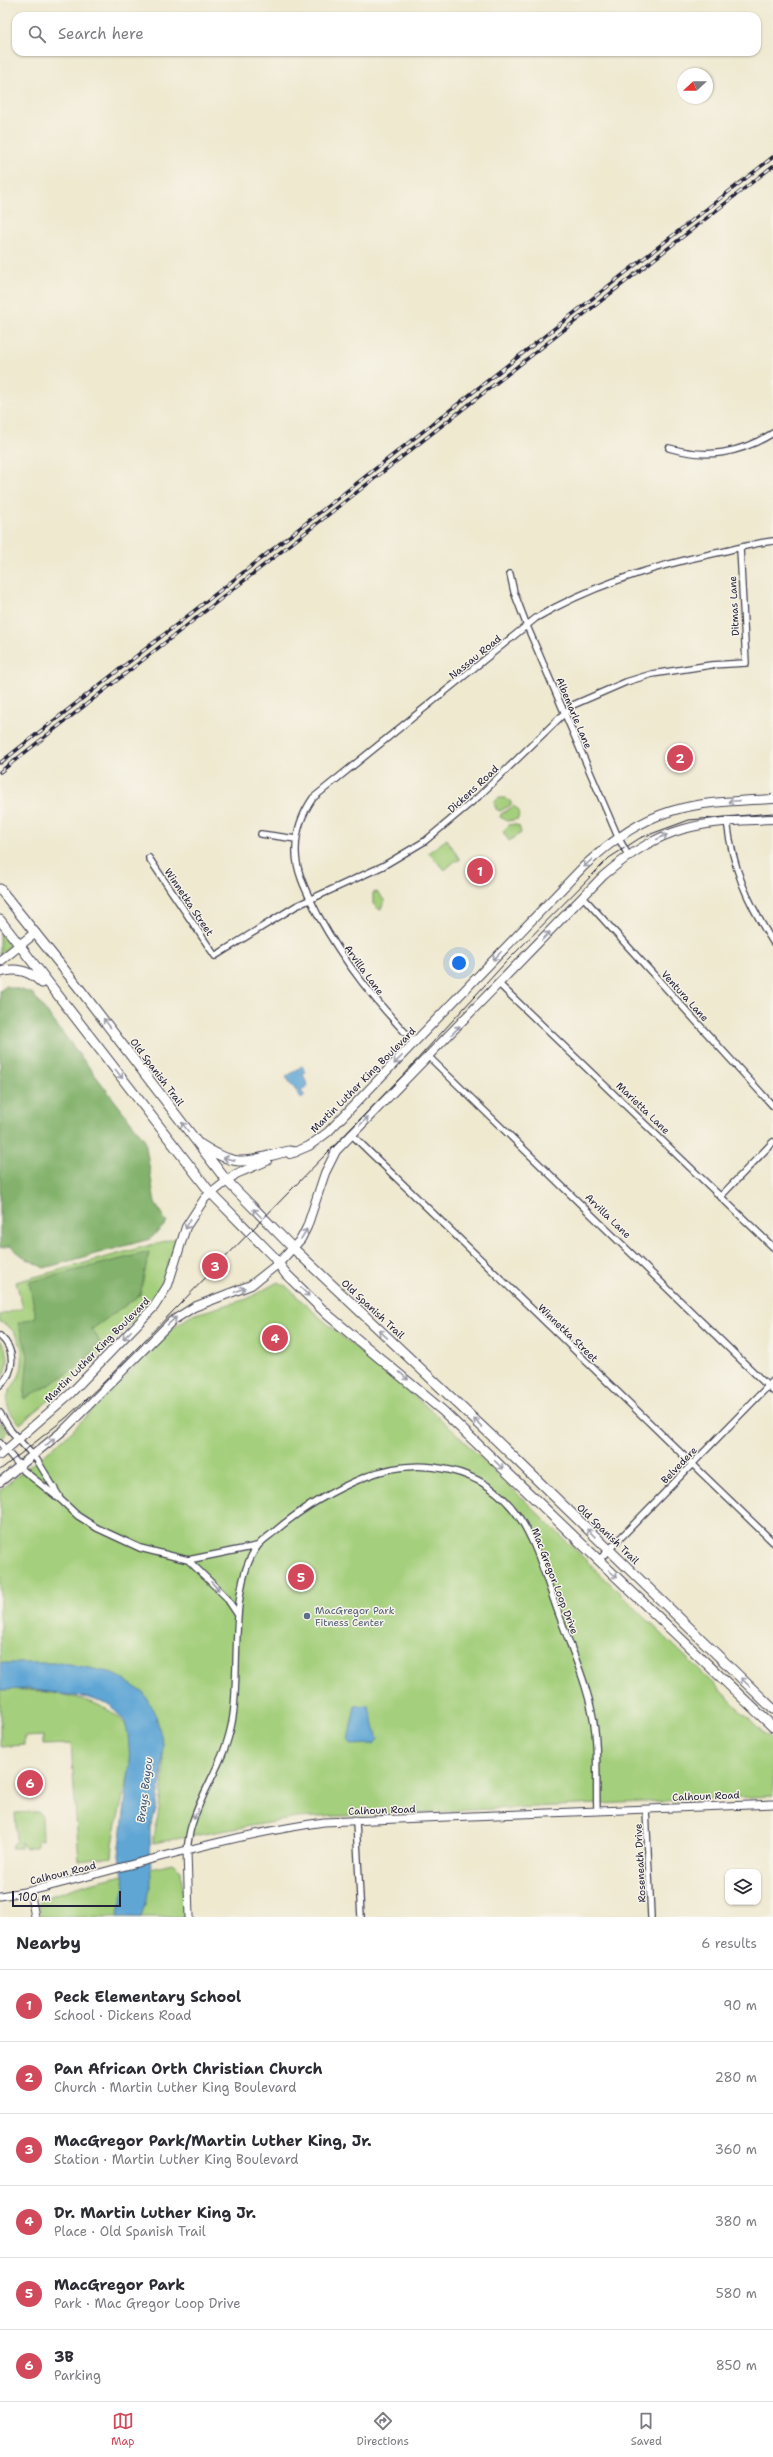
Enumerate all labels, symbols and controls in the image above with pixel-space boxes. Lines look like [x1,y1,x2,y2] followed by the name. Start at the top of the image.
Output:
[12,12,761,56] search box
[26,23,48,45] icon: search
[58,24,144,44] text: Search here
[677,68,713,104] north arrow
[726,575,742,636] street label: Ditmas Lane
[446,632,504,682] street label: Nassau Road
[553,675,595,751] street label: Albemarle Lane
[667,743,693,773] pin: 2
[445,762,502,816] street label: Dickens Road
[728,797,741,804] one-way arrow
[656,833,668,840] one-way arrow
[467,856,493,886] pin: 1
[583,858,593,867] one-way arrow
[162,866,216,938] street label: Winnetka Street
[541,931,550,941] one-way arrow
[341,942,387,998] street label: Arvilla Lane
[492,951,502,961] one-way arrow
[449,953,469,973] your location
[659,968,712,1025] street label: Ventura Lane
[102,1018,111,1029] one-way arrow
[308,1024,419,1135] street label: Martin Luther King Boulevard
[451,1025,460,1035] one-way arrow
[127,1036,187,1108] street label: Old Spanish Trail
[393,1055,403,1065] one-way arrow
[114,1069,123,1080] one-way arrow
[613,1079,673,1137] street label: Marietta Lane
[359,1117,369,1126] one-way arrow
[181,1122,189,1133] one-way arrow
[223,1155,236,1163] one-way arrow
[582,1191,634,1241] street label: Arvilla Lane
[253,1208,262,1218] one-way arrow
[184,1217,191,1229] one-way arrow
[300,1228,308,1240] one-way arrow
[202,1251,228,1281] pin: 3
[339,1276,407,1342] street label: Old Spanish Trail
[233,1286,245,1293] one-way arrow
[300,1287,310,1297] one-way arrow
[42,1294,153,1405] street label: Martin Luther King Boulevard
[535,1301,601,1365] street label: Winnetka Street
[167,1317,178,1326] one-way arrow
[262,1323,288,1353] pin: 4
[378,1329,388,1339] one-way arrow
[122,1330,132,1340] one-way arrow
[398,1372,409,1381] one-way arrow
[473,1418,483,1428] one-way arrow
[45,1437,55,1446] one-way arrow
[658,1444,700,1486] street label: Belvedere
[494,1460,504,1470] one-way arrow
[574,1501,642,1567] street label: Old Spanish Trail
[529,1526,581,1636] street label: Mac Gregor Loop Drive
[586,1528,596,1538] one-way arrow
[288,1562,314,1592] pin: 5
[607,1570,618,1579] one-way arrow
[210,1581,220,1591] one-way arrow
[315,1604,395,1629] place label: MacGregor Park Fitness Center
[302,1611,312,1621] marker: MacGregor Park Fitness Center
[740,1677,750,1687] one-way arrow
[134,1756,157,1824] water label: Brays Bayou
[17,1768,43,1798] pin: 6
[672,1788,741,1804] street label: Calhoun Road
[348,1802,417,1818] street label: Calhoun Road
[191,1808,199,1820] one-way arrow
[631,1823,649,1903] street label: Roseneath Drive
[29,1858,98,1887] street label: Calhoun Road
[725,1869,761,1905] map controls
[725,1869,761,1905] button: layers
[12,1889,121,1908] scale bar
[18,1890,51,1905] text: 100 m
[16,1932,81,1954] text: Nearby
[701,1935,757,1952] text: 6 results
[54,1987,241,2007] text: Peck Elementary School
[26,1997,32,2014] text: 1
[723,1997,757,2014] text: 90 m
[54,2007,191,2024] text: School · Dickens Road
[54,2059,323,2079] text: Pan African Orth Christian Church
[24,2069,34,2086] text: 2
[715,2069,757,2086] text: 280 m
[54,2079,296,2096] text: Church · Martin Luther King Boulevard
[54,2131,372,2151] text: MacGregor Park/Martin Luther King, Jr.
[24,2141,34,2158] text: 3
[715,2141,757,2158] text: 360 m
[54,2151,299,2168] text: Station · Martin Luther King Boulevard
[54,2203,256,2223] text: Dr. Martin Luther King Jr.
[24,2213,34,2230] text: 4
[715,2213,757,2230] text: 380 m
[54,2223,206,2240] text: Place · Old Spanish Trail
[54,2275,185,2295] text: MacGregor Park
[25,2285,33,2302] text: 5
[716,2285,757,2302] text: 580 m
[54,2295,241,2312] text: Park · Mac Gregor Loop Drive
[54,2347,74,2367] text: 3B
[24,2357,34,2374] text: 6
[716,2357,757,2374] text: 850 m
[54,2367,101,2384] text: Parking
[111,2410,135,2449] tab: Map
[356,2410,409,2449] tab: Directions
[631,2410,662,2449] tab: Saved

